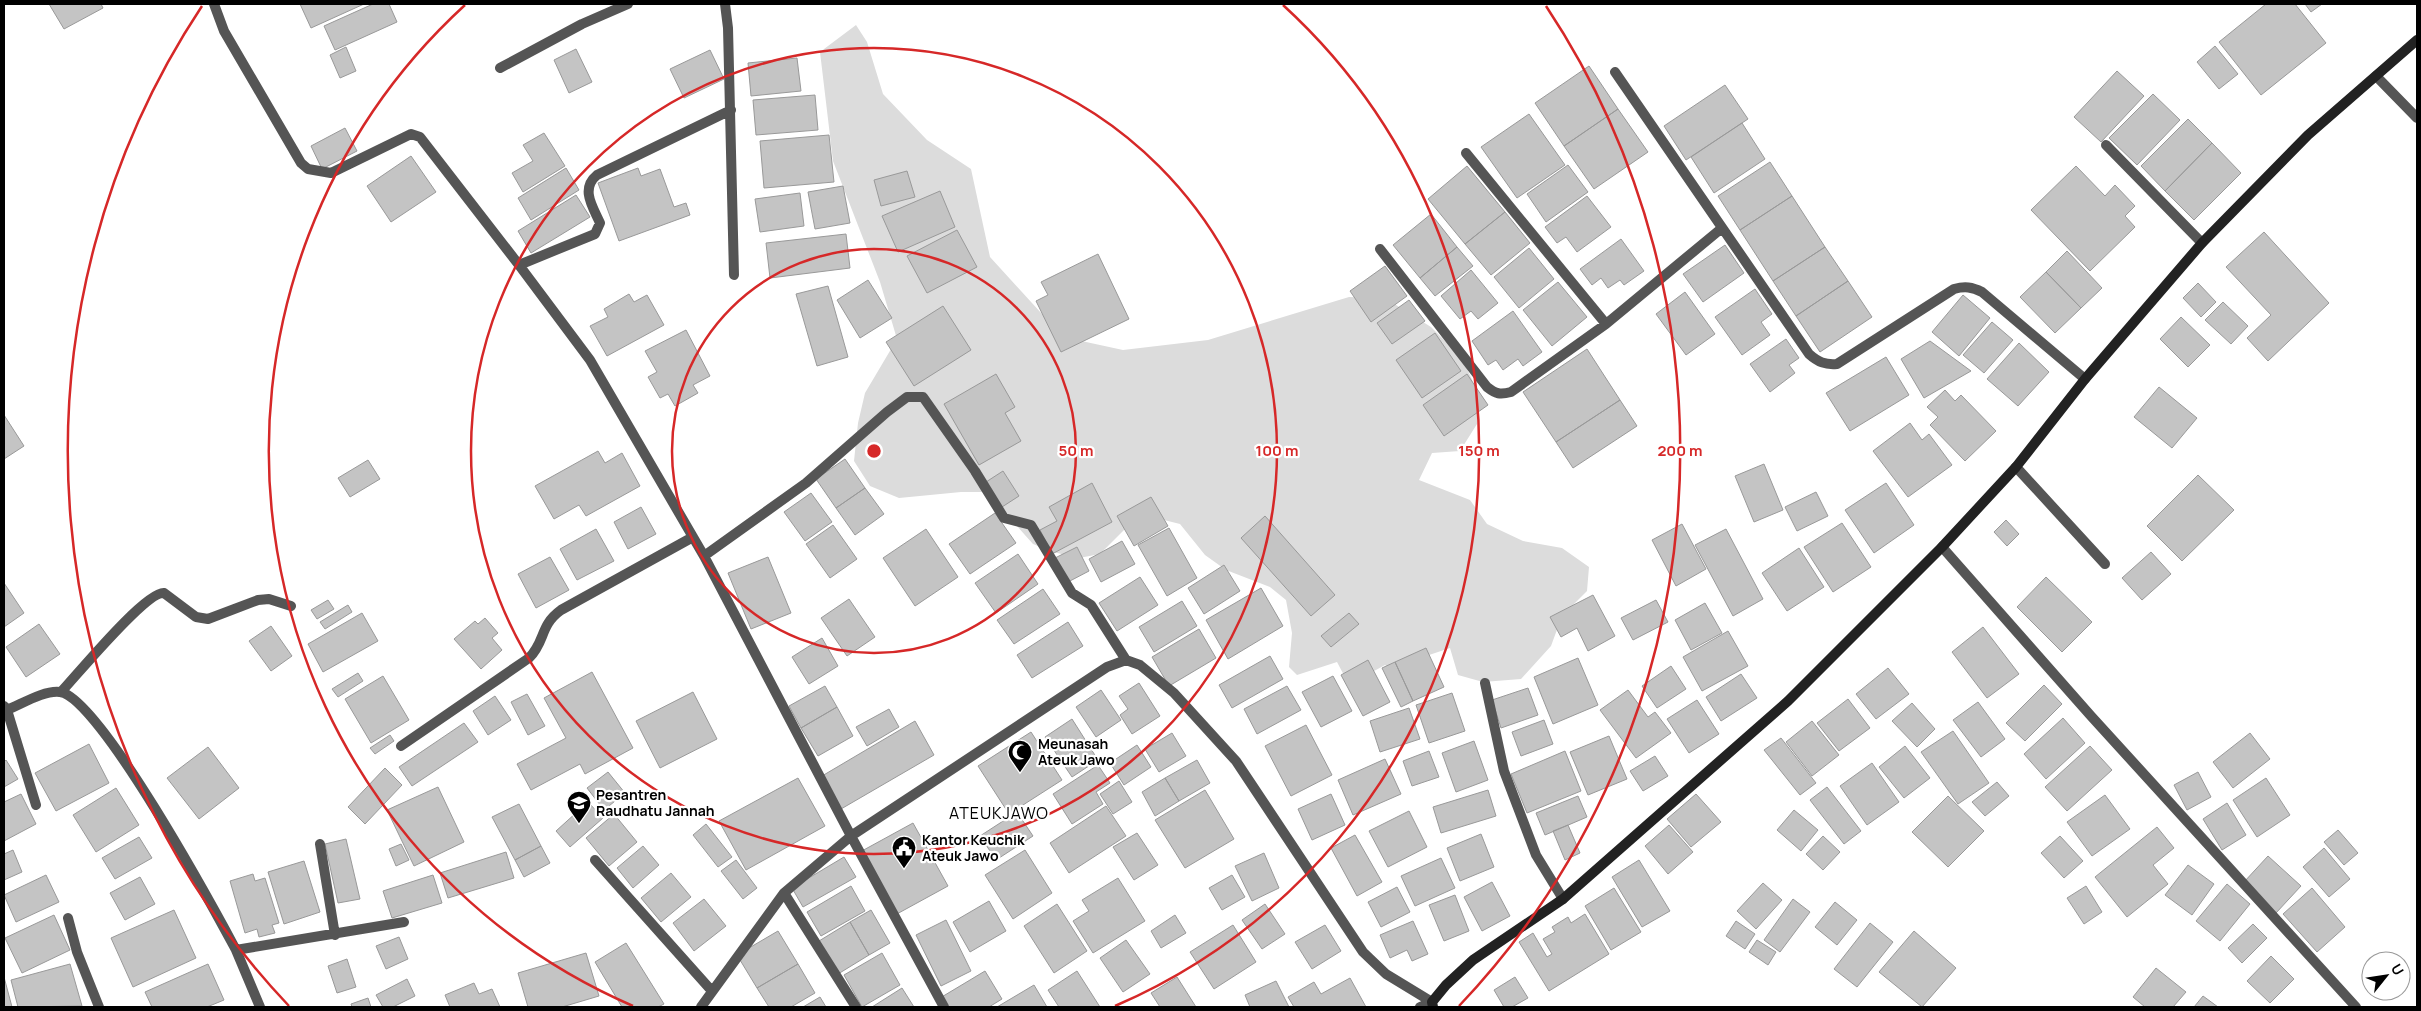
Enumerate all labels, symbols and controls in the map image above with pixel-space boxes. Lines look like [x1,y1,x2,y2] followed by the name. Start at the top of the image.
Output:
[1058,440,1094,461] text: 50 m
[1256,440,1298,461] text: 100 m
[1458,440,1500,461] text: 150 m
[1657,440,1703,461] text: 200 m
[865,442,883,460] centre of rings
[1038,734,1115,769] place label: Meunasah Ateuk Jawo
[1007,739,1033,773] mosque icon: Meunasah Ateuk Jawo
[596,785,715,820] place label: Pesantren Raudhatu Jannah
[566,790,592,824] school or university icon: Pesantren Raudhatu Jannah
[949,802,1049,824] district label: ATEUKJAWO
[922,830,1025,865] place label: Kantor Keuchik Ateuk Jawo
[891,835,917,869] public building icon: Kantor Keuchik Ateuk Jawo
[2361,951,2411,1001] north arrow
[2387,960,2408,978] text: U

